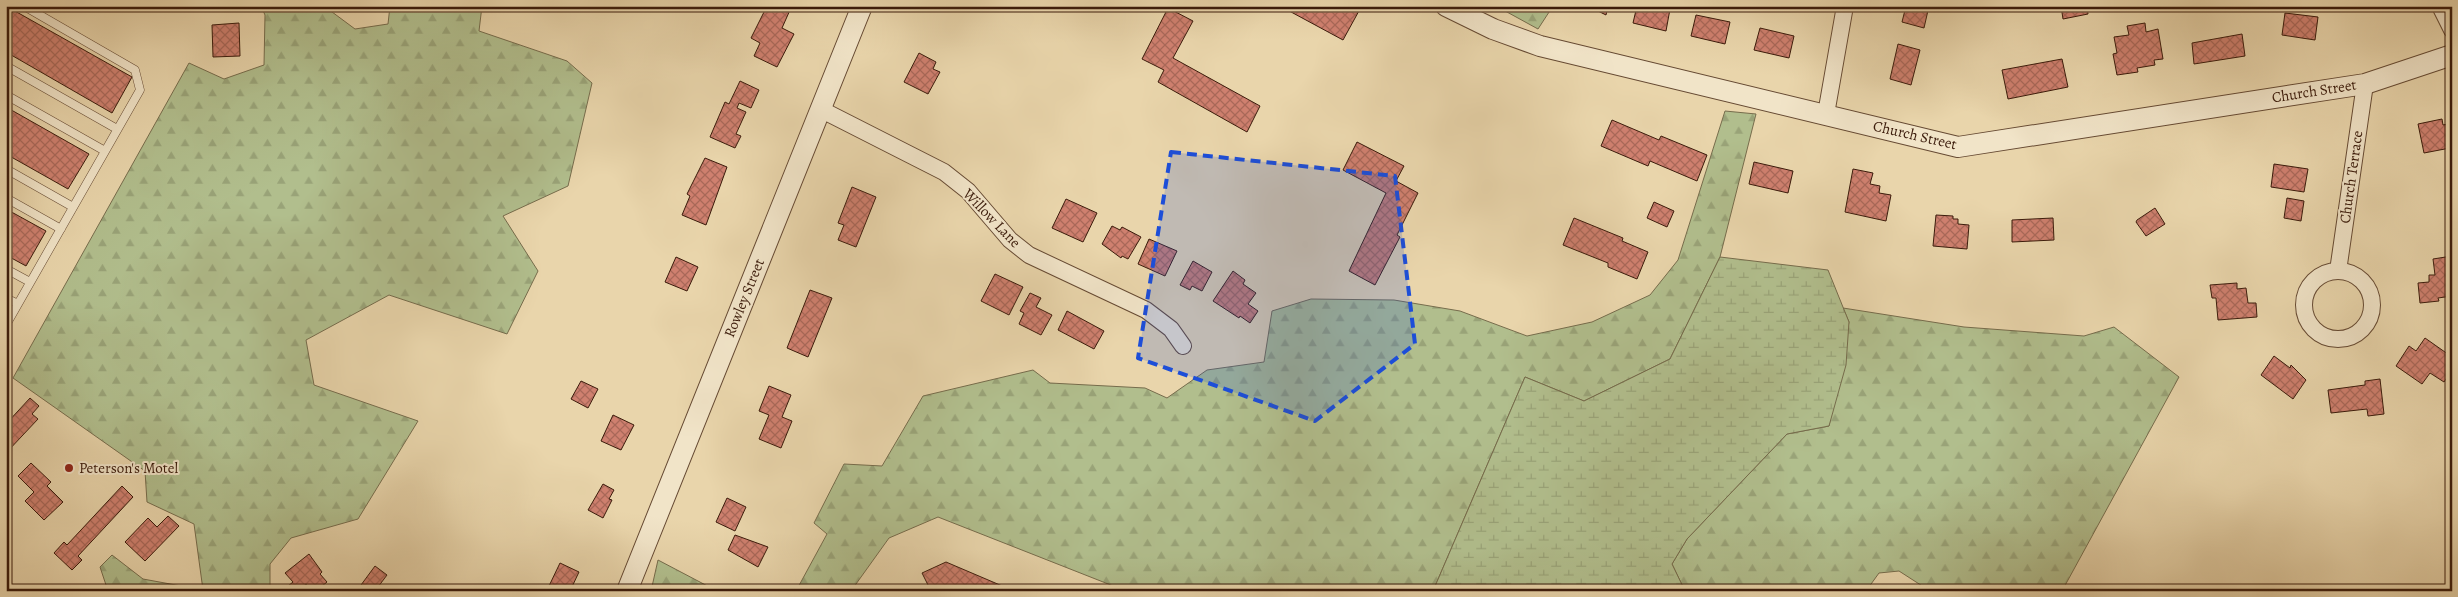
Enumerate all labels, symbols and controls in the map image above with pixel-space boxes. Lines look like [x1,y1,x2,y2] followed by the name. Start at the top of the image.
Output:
[2270,74,2358,108] street label: Church Street
[1871,116,1959,154] street label: Church Street
[2335,129,2367,225] street label: Church Terrace
[958,183,1026,252] street label: Willow Lane
[719,256,769,340] street label: Rowley Street
[79,458,178,478] place label: Peterson's Motel
[63,462,75,474] marker: Peterson's Motel

